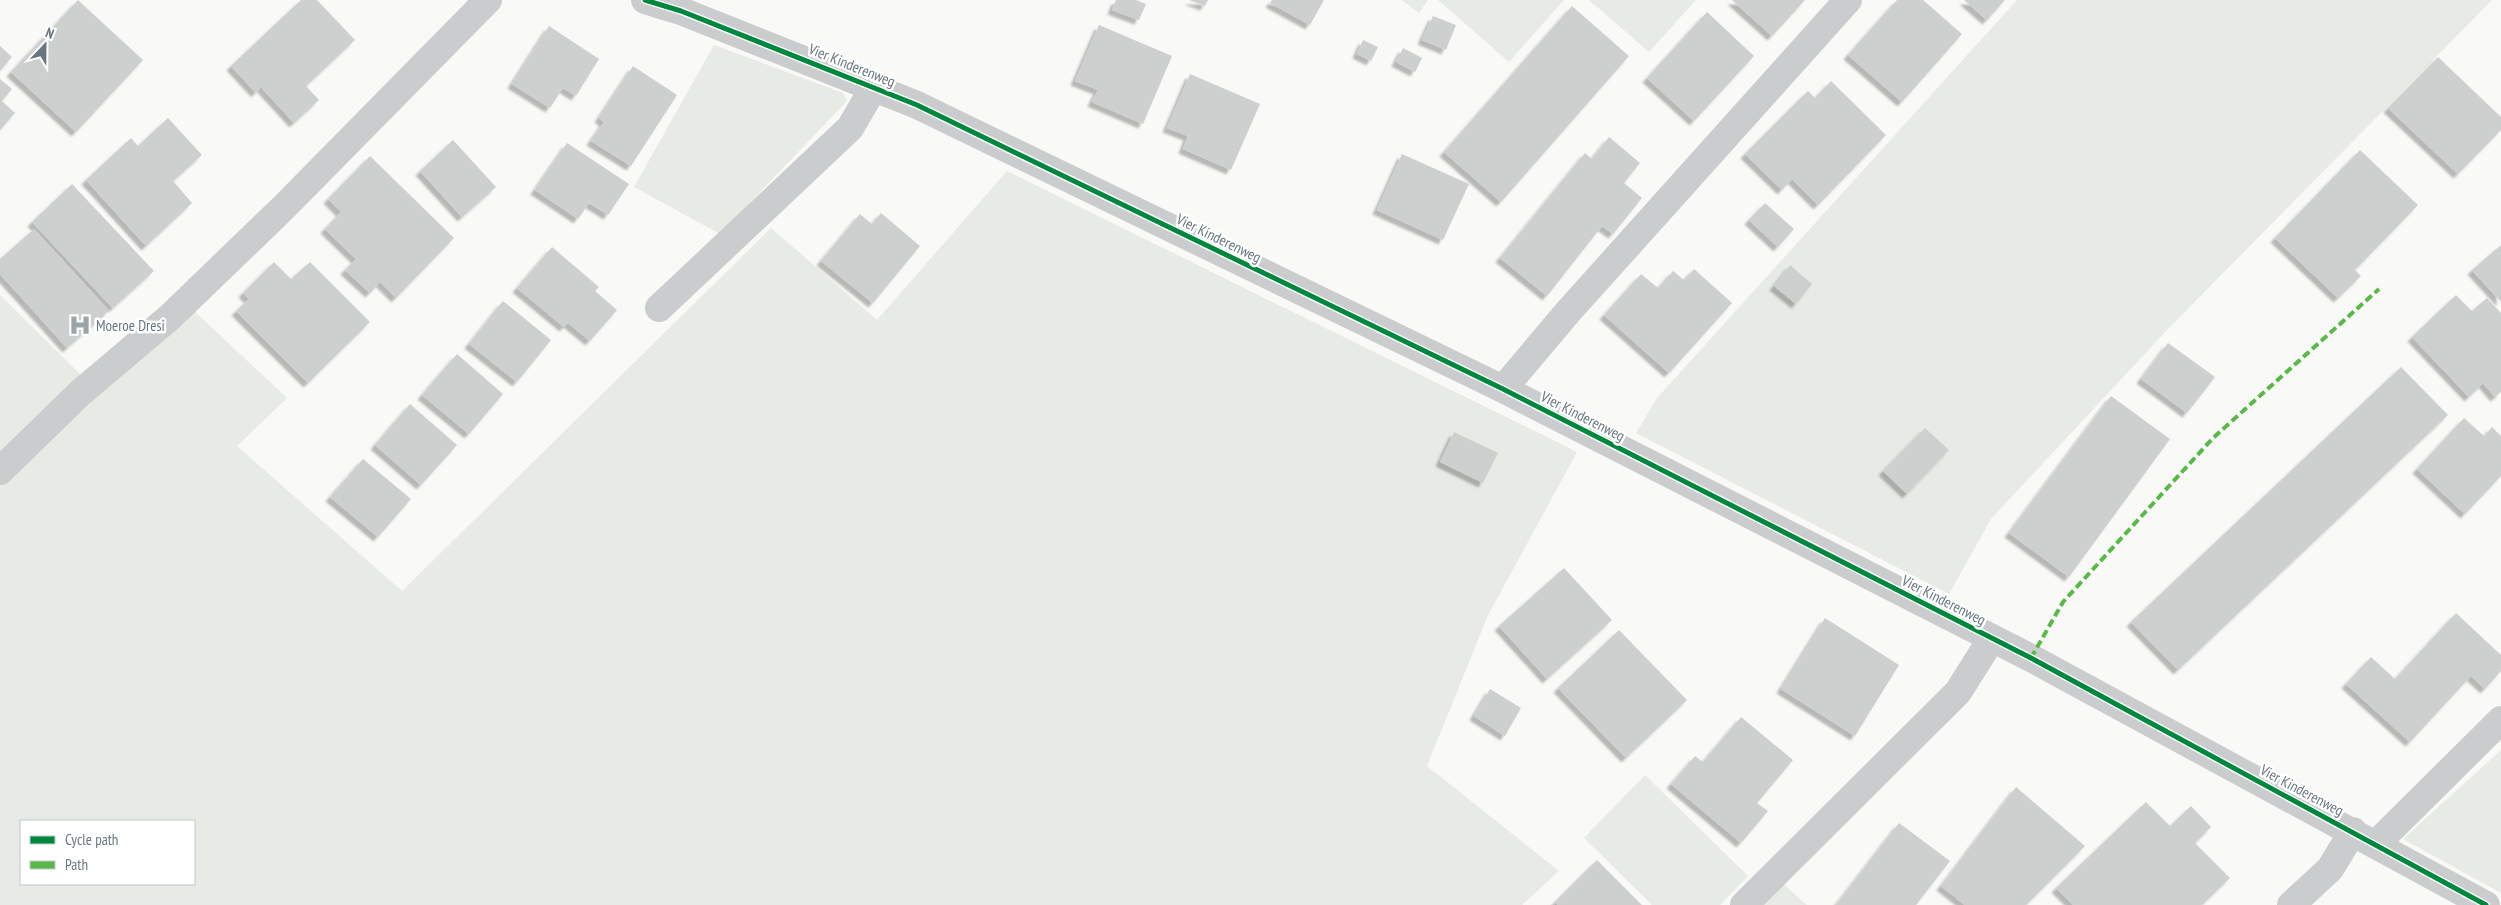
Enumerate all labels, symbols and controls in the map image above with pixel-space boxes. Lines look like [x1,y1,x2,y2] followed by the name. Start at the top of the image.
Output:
[20,20,70,70] north arrow
[43,23,57,43] text: N
[805,39,898,91] street label: Vier Kinderenweg
[1173,209,1264,267] street label: Vier Kinderenweg
[67,312,93,338] hospital icon: Moeroe Dresi
[96,316,165,335] place label: Moeroe Dresi
[1537,386,1628,445] street label: Vier Kinderenweg
[1898,570,1989,629] street label: Vier Kinderenweg
[2256,760,2347,820] street label: Vier Kinderenweg
[20,820,195,885] legend
[65,830,118,849] text: Cycle path
[65,855,88,874] text: Path

